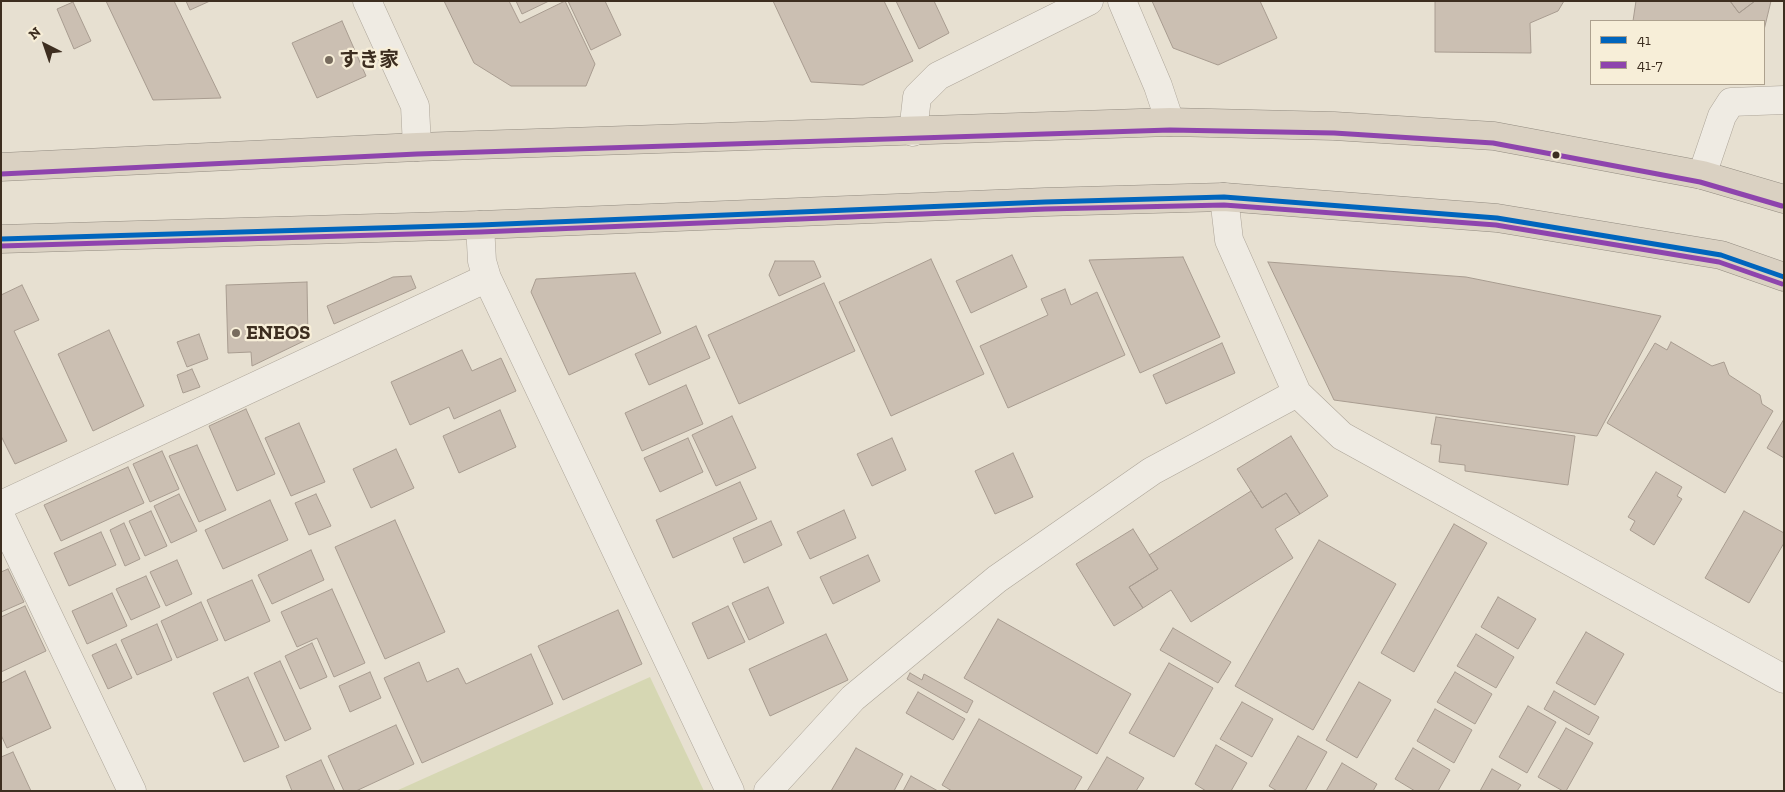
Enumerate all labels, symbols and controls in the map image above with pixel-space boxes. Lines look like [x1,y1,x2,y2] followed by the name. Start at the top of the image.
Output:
[20,20,70,70] north arrow
[1590,20,1765,85] legend
[25,23,44,43] text: N
[1637,31,1651,49] text: 41
[339,48,399,72] place label: すき家
[323,54,335,66] marker: すき家
[1637,56,1663,74] text: 41-7
[1551,150,1561,160] unlabelled marker
[246,321,310,345] place label: ENEOS
[230,327,242,339] marker: ENEOS

